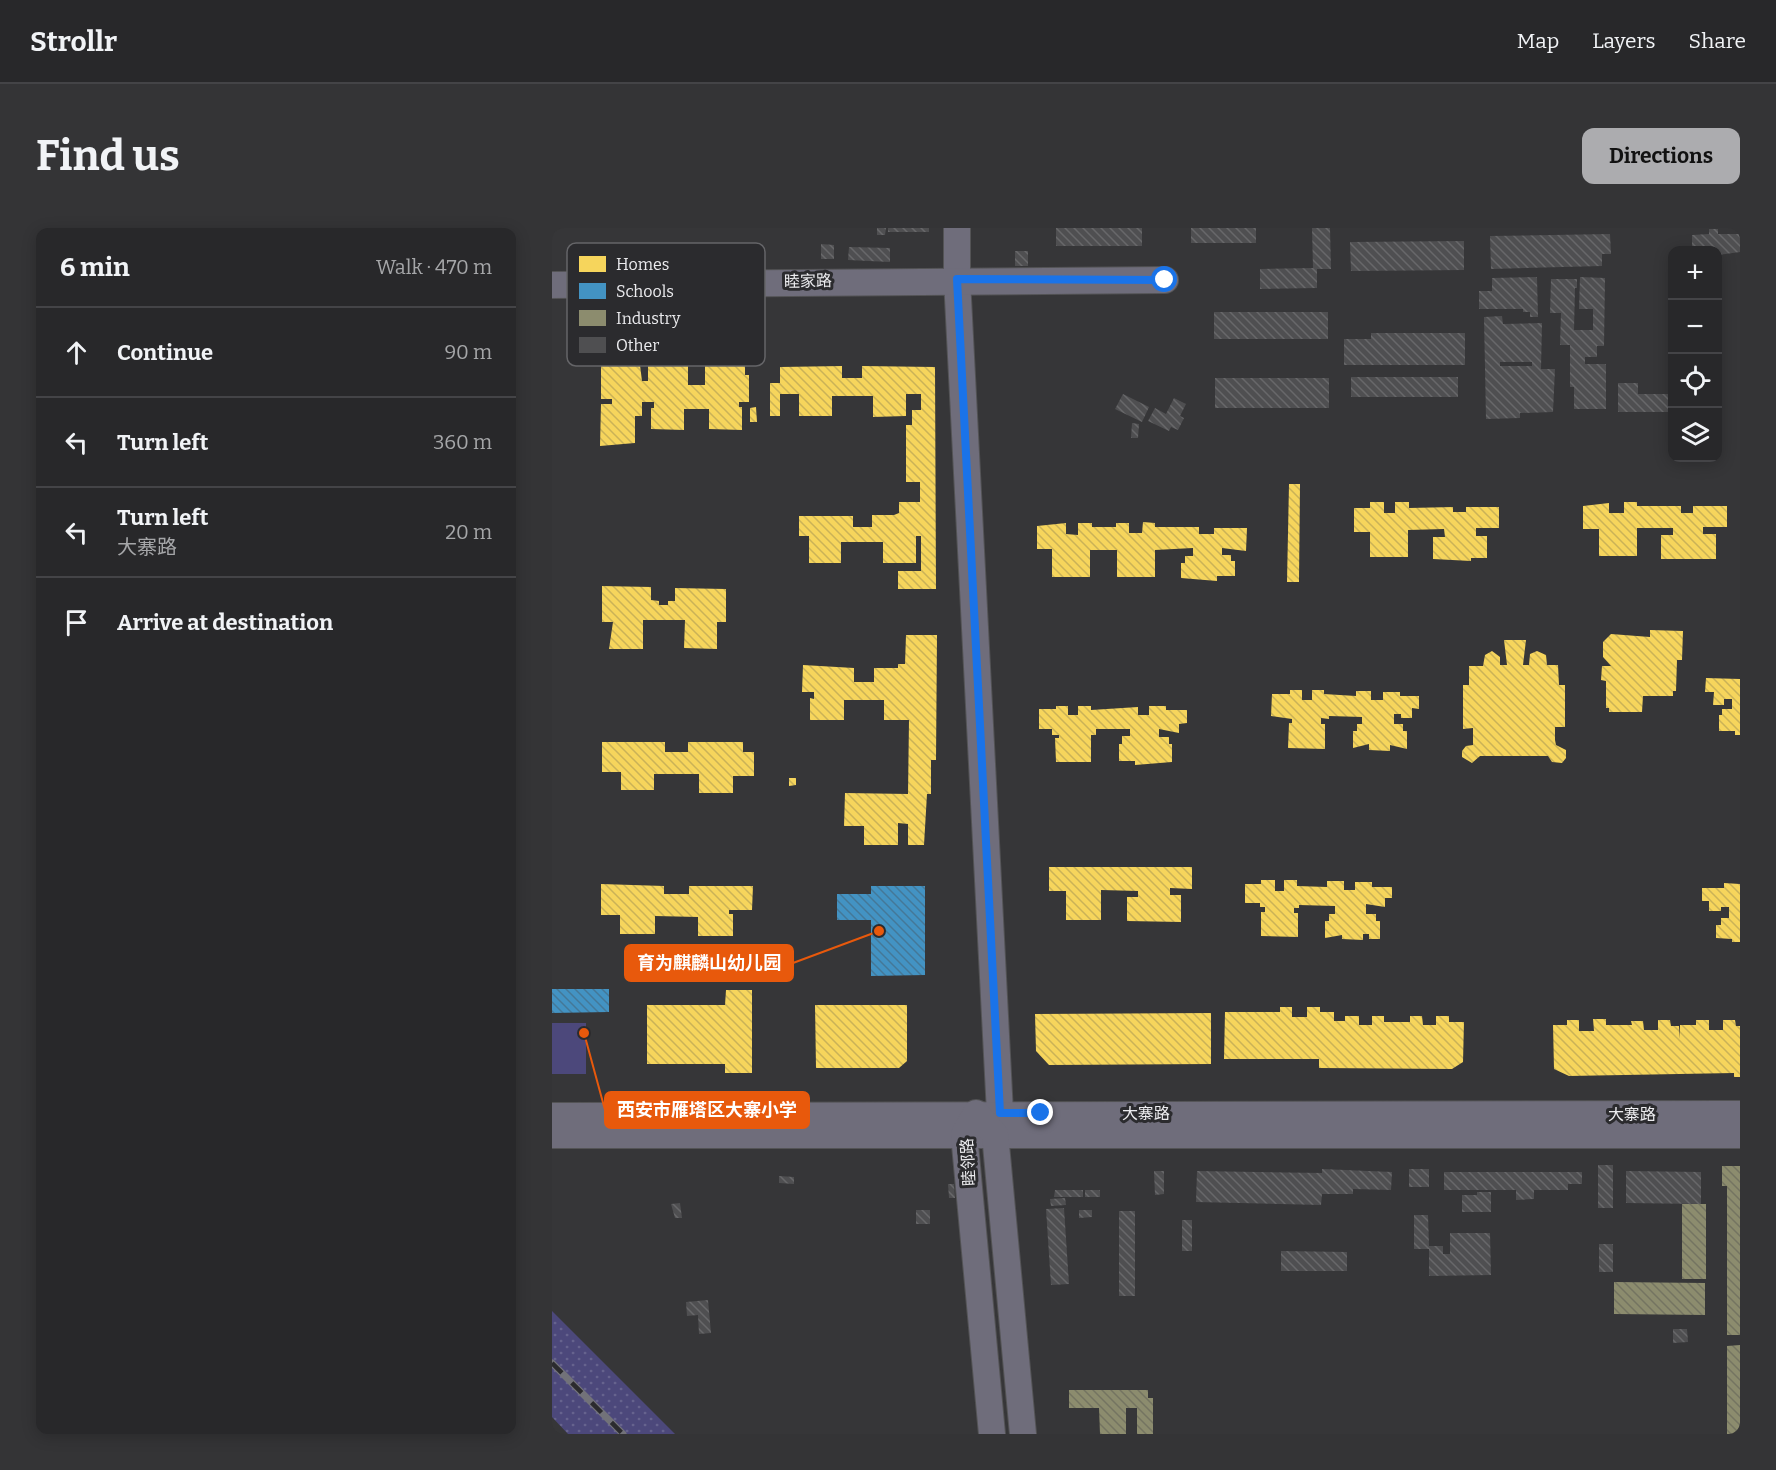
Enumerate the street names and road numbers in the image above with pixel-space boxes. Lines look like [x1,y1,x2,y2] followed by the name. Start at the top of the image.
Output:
[784,271,832,291] street label: 睦家路
[1122,1104,1170,1123] street label: 大寨路
[1608,1105,1656,1124] street label: 大寨路
[957,1138,979,1186] street label: 睦邻路

